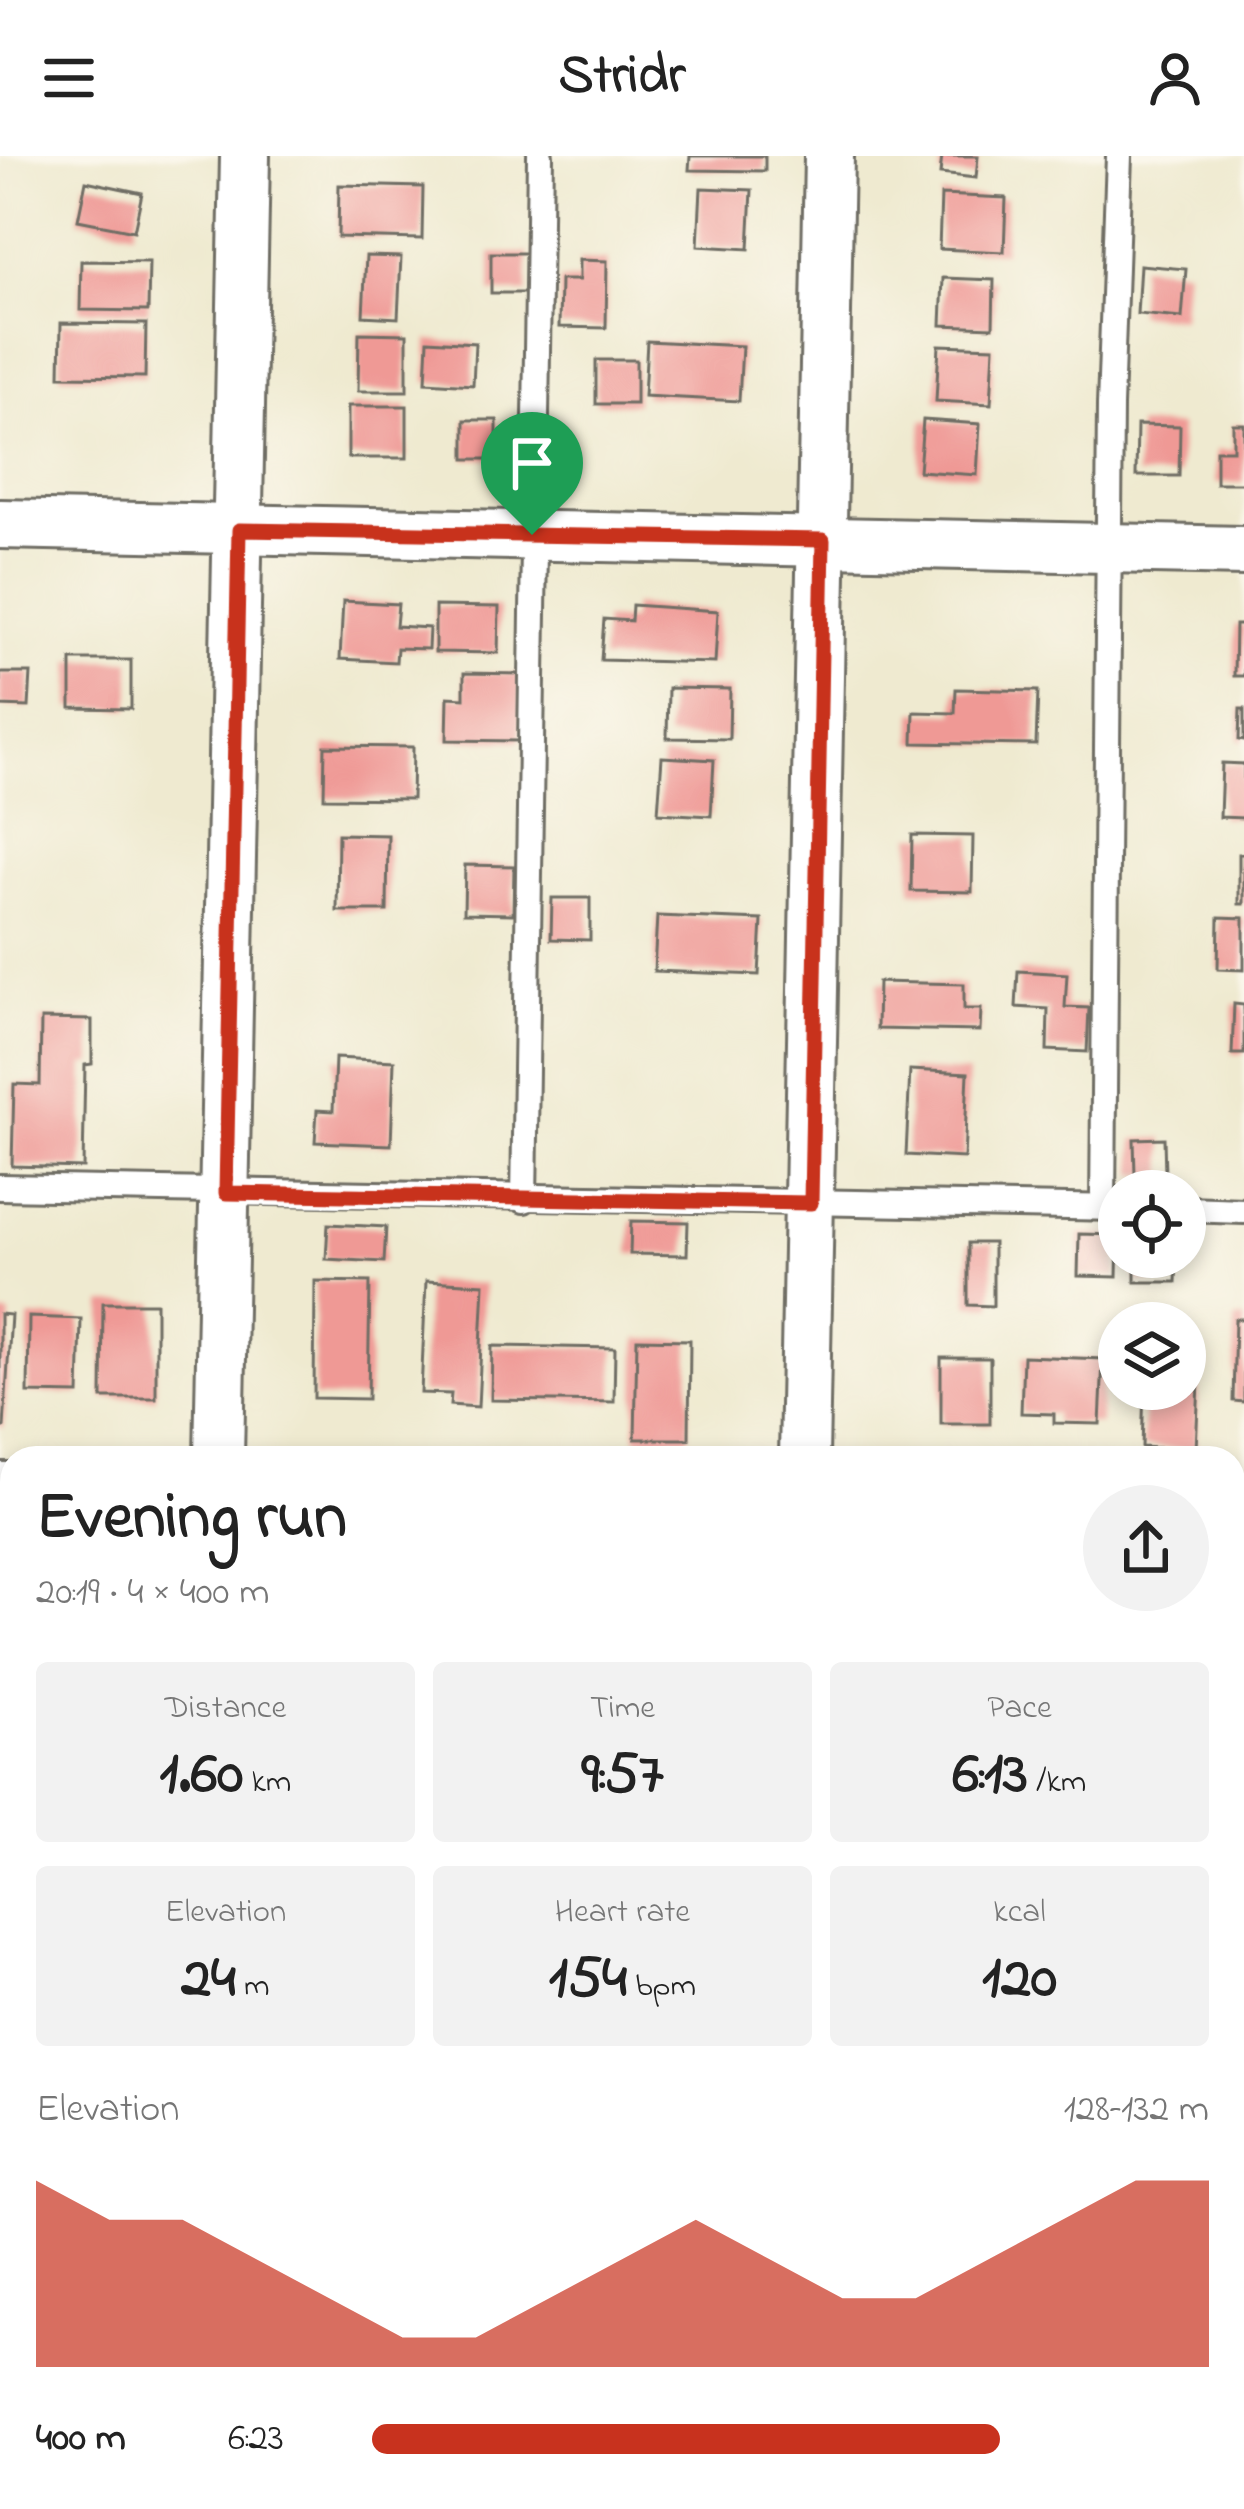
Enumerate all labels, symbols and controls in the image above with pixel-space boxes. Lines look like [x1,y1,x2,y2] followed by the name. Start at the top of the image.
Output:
[559,39,685,117] text: Stridr
[36,45,102,111] icon: menu
[1142,45,1208,111] icon: person
[481,412,583,535] pin
[499,430,565,496] icon: arrive
[1098,1170,1206,1410] map controls
[1098,1170,1206,1278] button: locate
[1098,1302,1206,1410] button: layers
[36,1472,347,1568] text: Evening run
[1083,1485,1209,1611] button: share
[36,1565,269,1622] text: 20:19 · 4 × 400 m
[165,1685,286,1733] text: Distance
[590,1685,655,1733] text: Time
[987,1685,1052,1733] text: Pace
[160,1733,243,1820] text: 1.60
[581,1733,664,1820] text: 9:57
[953,1733,1028,1820] text: 6:13
[243,1759,291,1807] text: km
[1028,1759,1086,1807] text: /km
[165,1889,286,1937] text: Elevation
[555,1889,690,1937] text: Heart rate
[993,1889,1046,1937] text: kcal
[181,1937,236,2024] text: 24
[549,1937,627,2024] text: 154
[982,1937,1057,2024] text: 120
[236,1963,270,2011] text: m
[627,1963,696,2011] text: bpm
[36,2082,179,2139] text: Elevation
[1063,2082,1209,2139] text: 128–132 m
[36,2411,126,2468] text: 400 m
[228,2411,284,2468] text: 6:23

